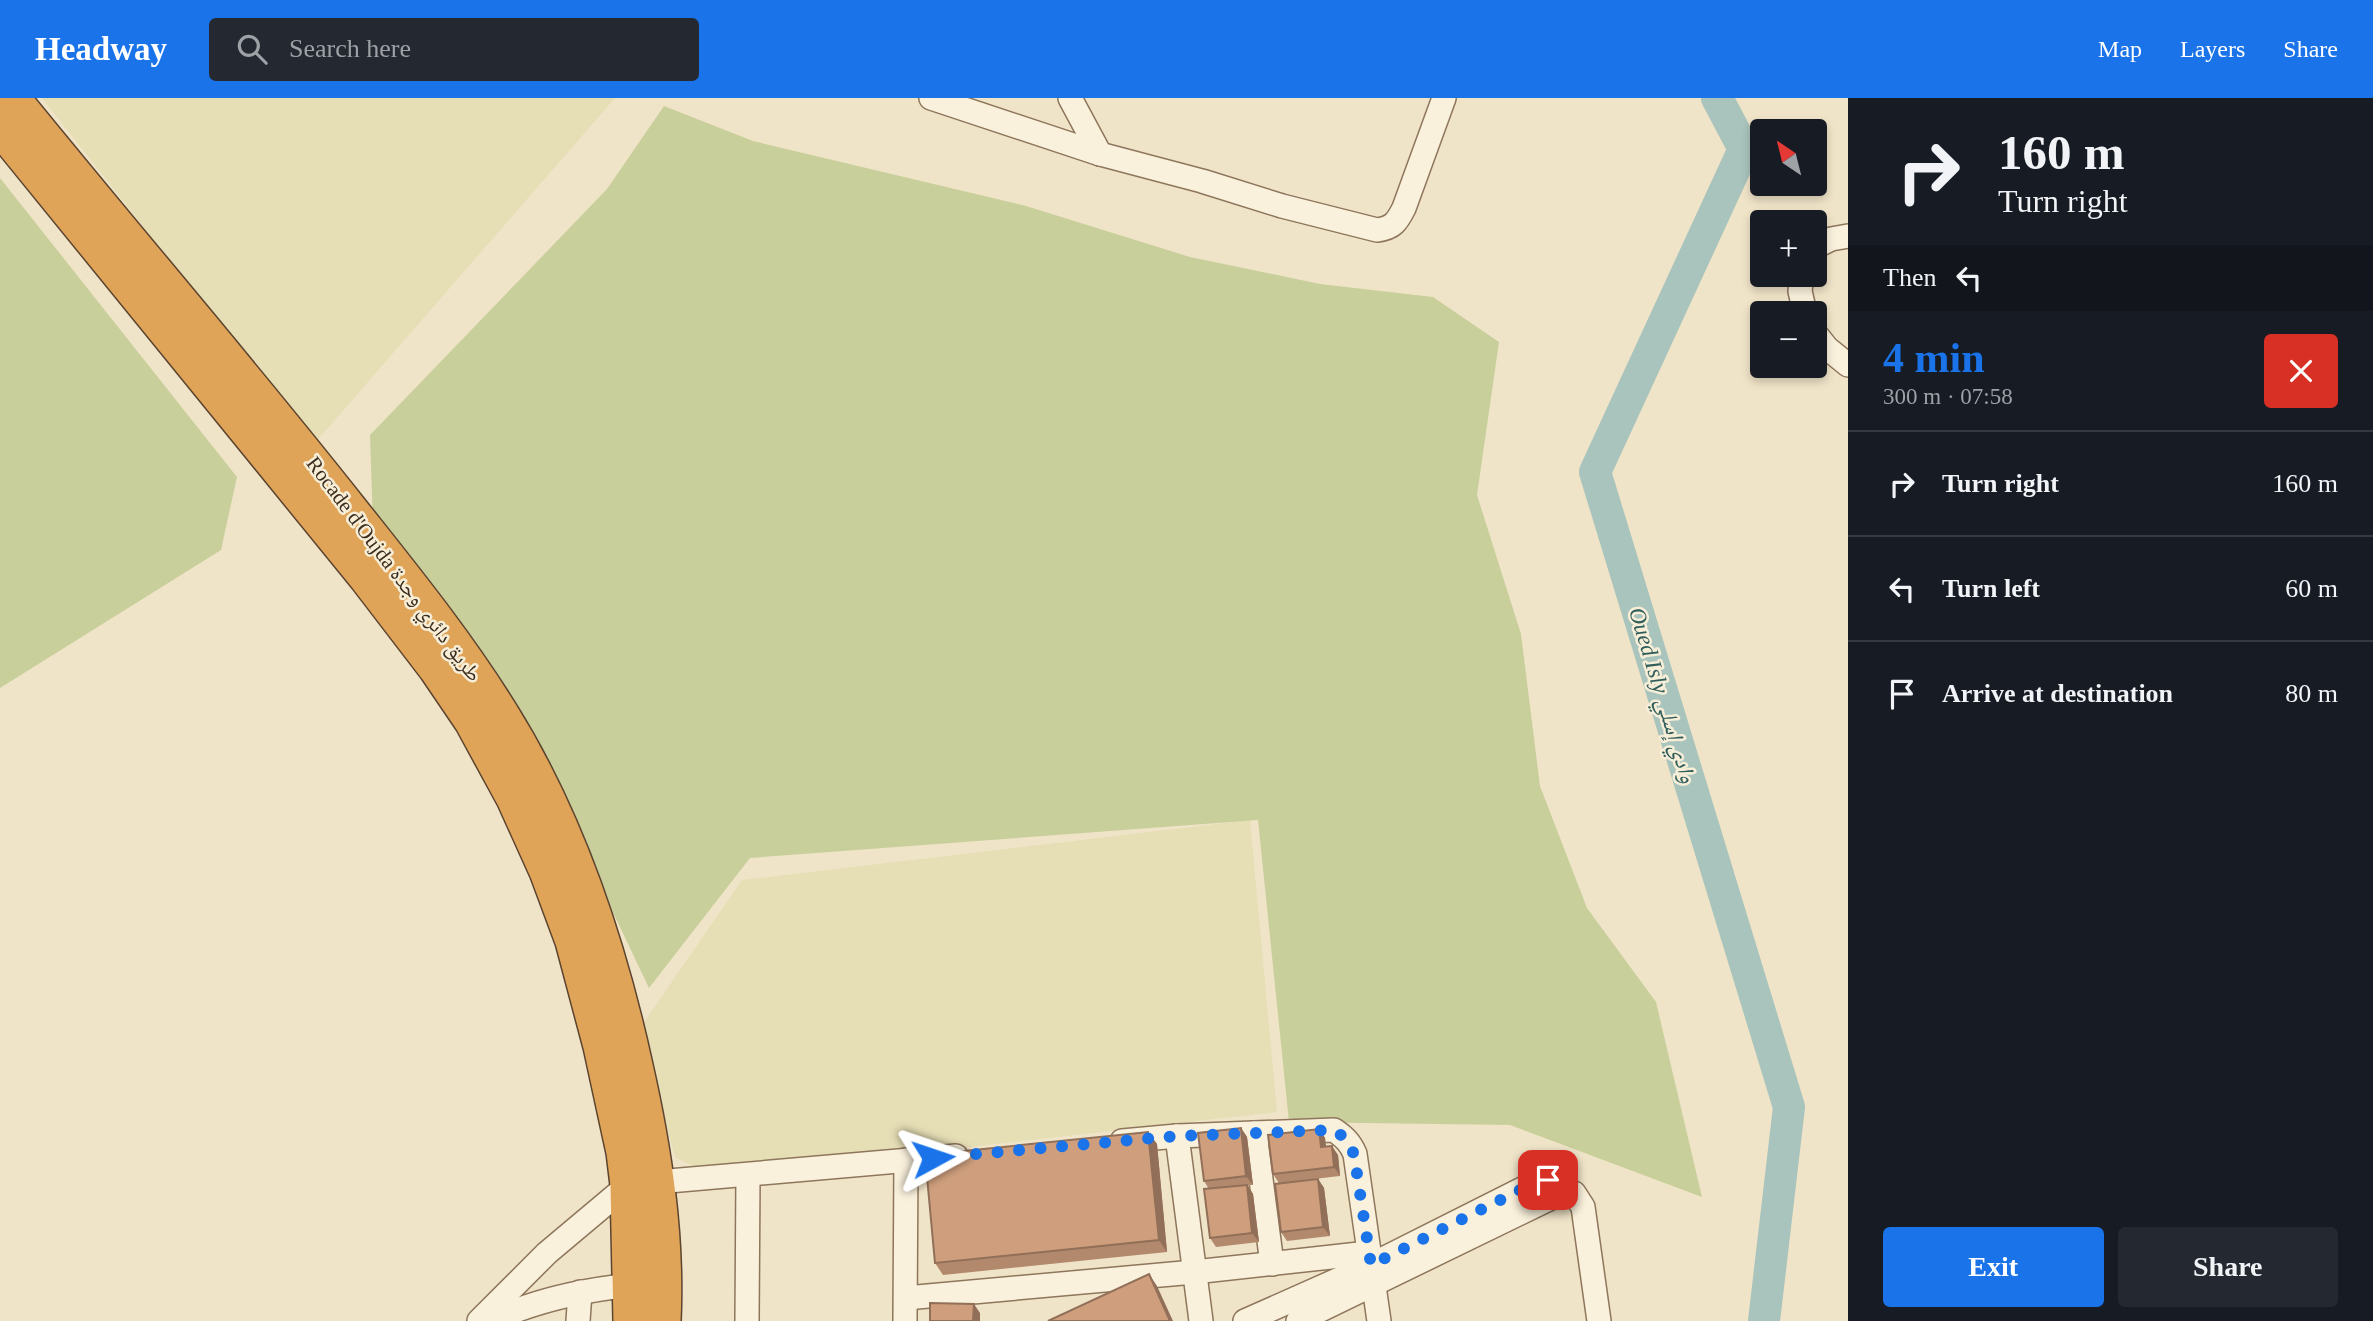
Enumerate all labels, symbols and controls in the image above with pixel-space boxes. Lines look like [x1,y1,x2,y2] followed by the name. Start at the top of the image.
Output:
[209,18,699,81] search box
[233,30,271,68] icon: search
[35,31,167,67] text: Headway
[289,34,411,63] text: Search here
[2098,36,2142,62] text: Map
[2180,36,2245,62] text: Layers
[2283,36,2338,62] text: Share
[1750,119,1827,196] north arrow
[1750,119,1827,378] map controls
[1998,125,2125,180] text: 160 m
[1883,126,1974,217] icon: right
[1998,183,2128,219] text: Turn right
[1750,210,1827,287] button: +
[1950,259,1988,297] icon: left
[1883,263,1936,292] text: Then
[1750,301,1827,378] button: −
[2264,334,2338,408] button: close
[1883,335,1985,381] text: 4 min
[1883,384,2013,409] text: 300 m · 07:58
[298,452,486,689] street label: Rocade d'Oujda طريق دائري وجدة
[1883,465,1921,503] icon: right
[1942,469,2059,498] text: Turn right
[2272,469,2338,498] text: 160 m
[1883,570,1921,608] icon: left
[1942,574,2040,603] text: Turn left
[2285,574,2338,603] text: 60 m
[1618,604,1701,788] water label: Oued Isly وادي إسلي
[1883,675,1921,713] icon: arrive
[1942,679,2173,708] text: Arrive at destination
[2285,679,2338,708] text: 80 m
[896,1121,970,1195] position arrow
[1518,1150,1578,1210] pin
[1529,1161,1567,1199] icon: arrive
[1883,1227,2104,1307] button: Exit
[2118,1227,2338,1307] button: Share

